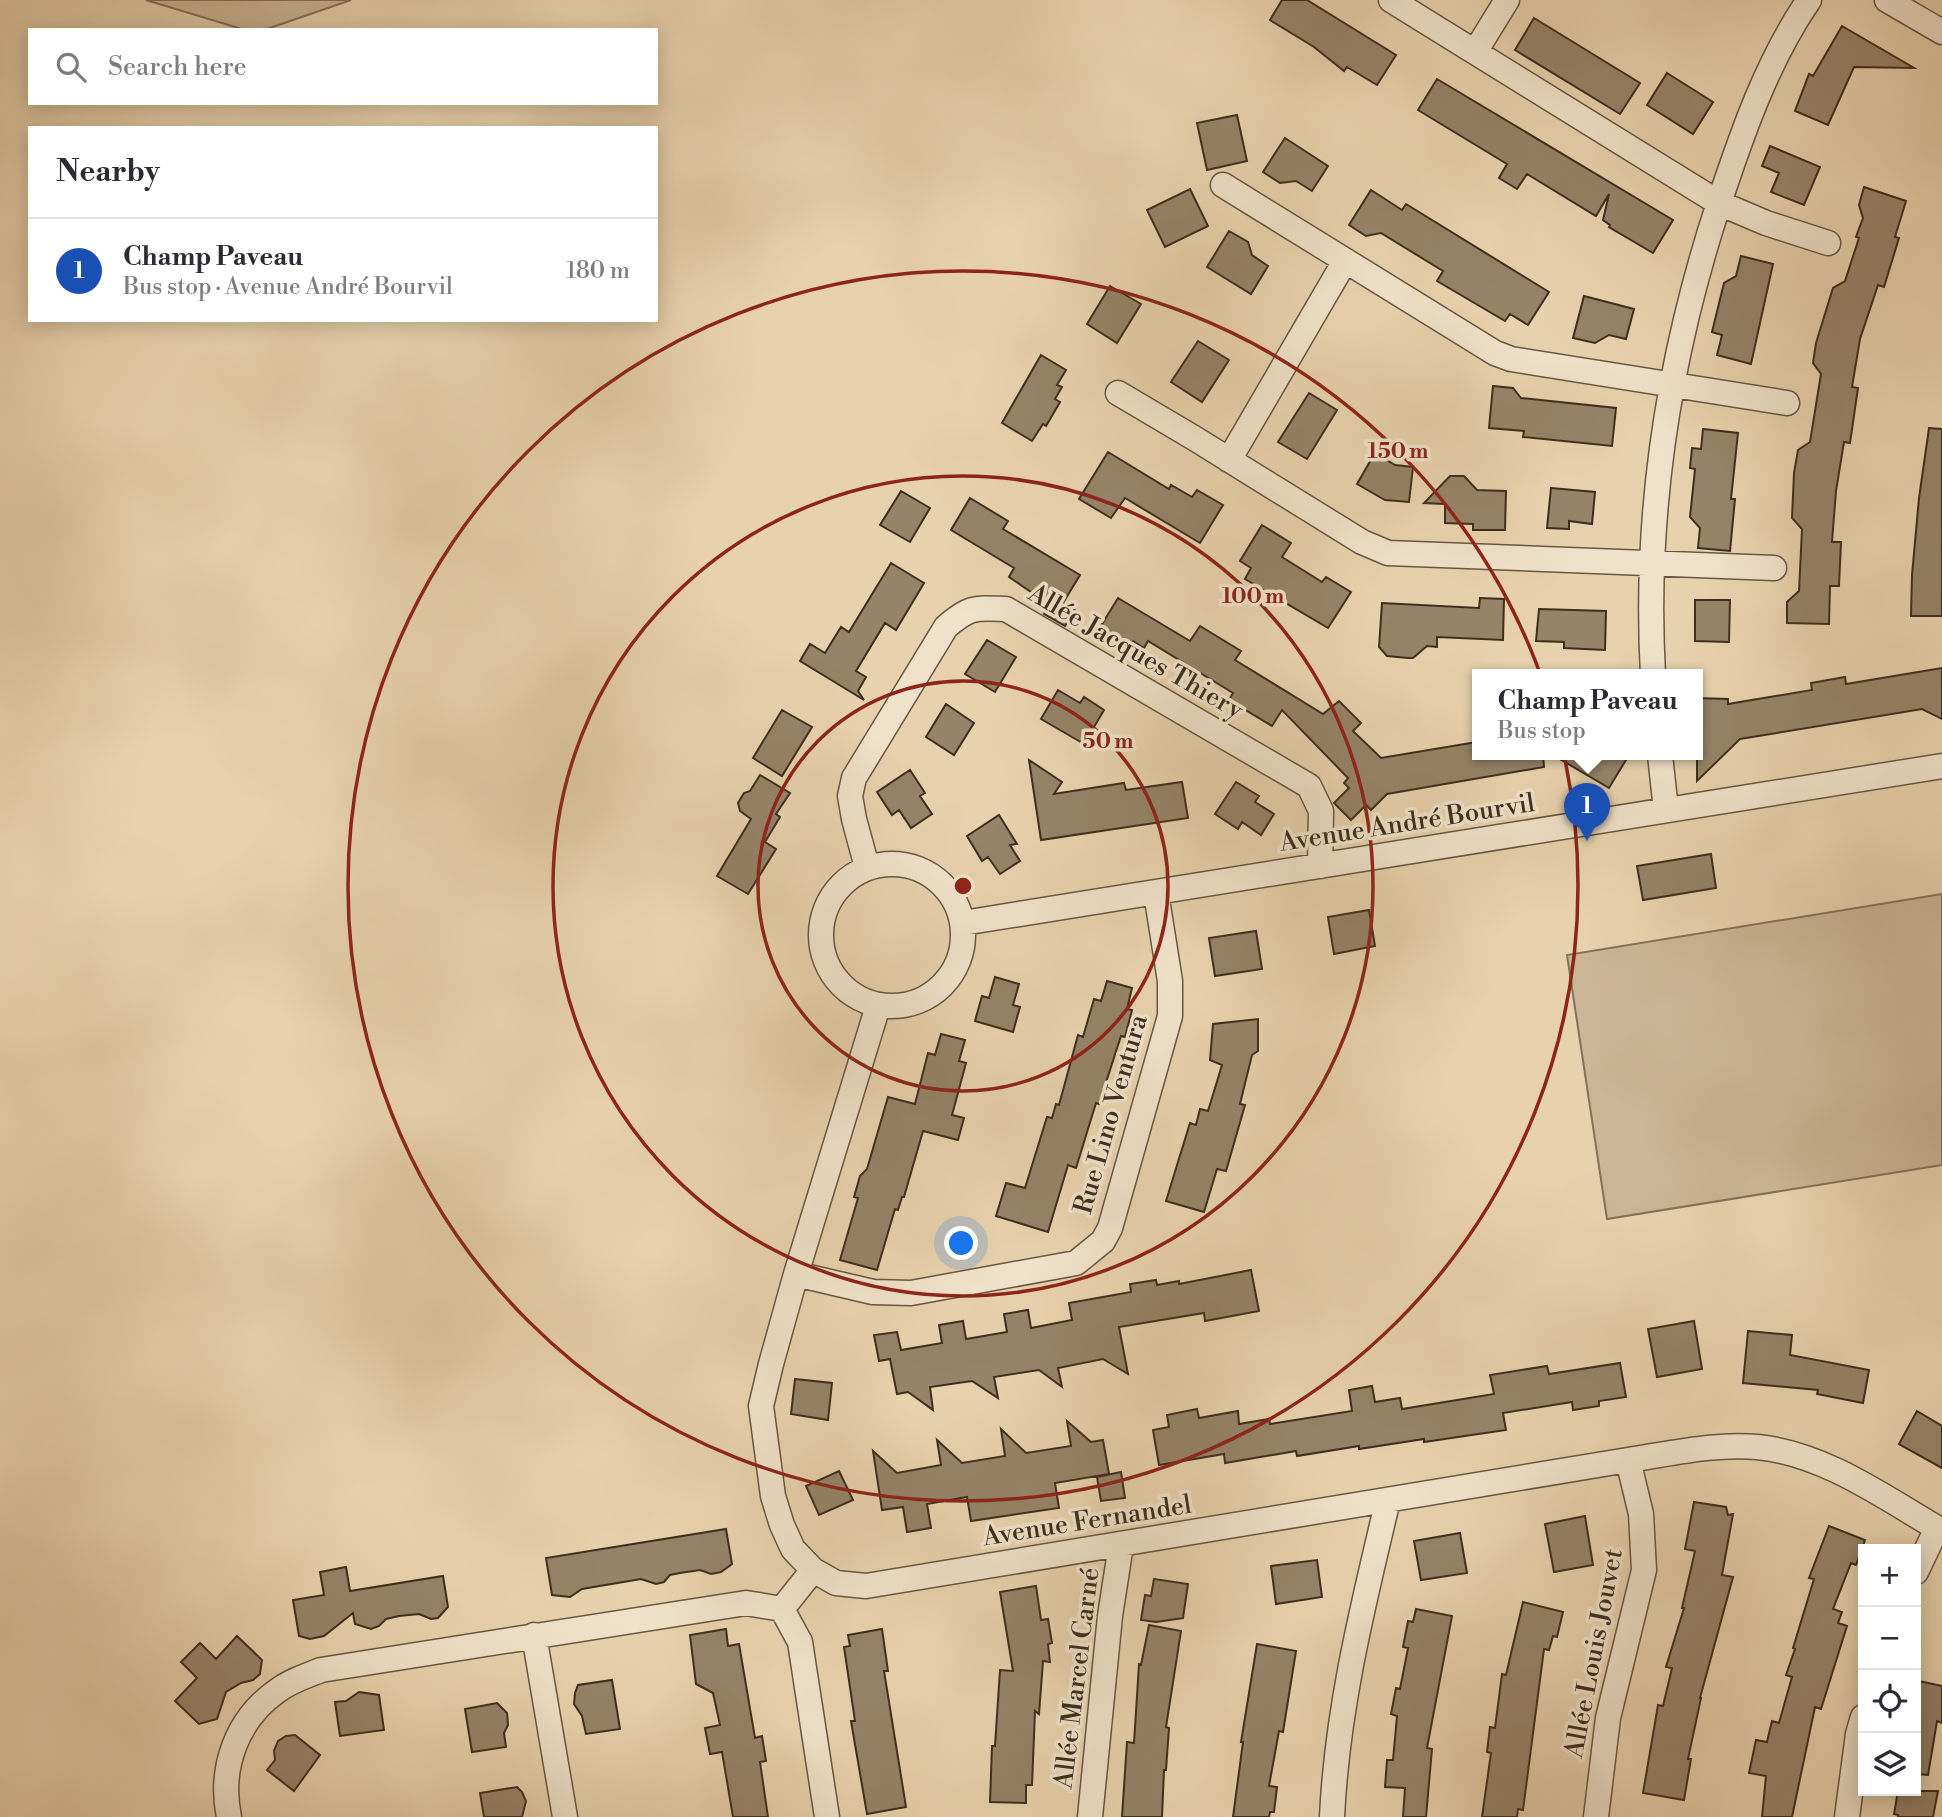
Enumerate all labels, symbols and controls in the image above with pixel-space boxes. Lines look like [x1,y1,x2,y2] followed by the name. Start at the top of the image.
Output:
[28,28,658,105] search box
[52,48,90,86] icon: search
[108,51,247,83] text: Search here
[56,153,160,191] text: Nearby
[123,241,303,273] text: Champ Paveau
[73,257,85,285] text: 1
[566,257,630,285] text: 180 m
[123,273,453,301] text: Bus stop · Avenue André Bourvil
[1368,439,1428,465] text: 150 m
[1022,577,1249,727] street label: Allée Jacques Thiery
[1222,584,1284,610] text: 100 m
[1472,669,1703,760] popup
[1497,685,1678,717] text: Champ Paveau
[1497,717,1586,745] text: Bus stop
[1083,729,1133,755] text: 50 m
[1564,783,1610,841] pin: 1
[1276,787,1537,859] street label: Avenue André Bourvil
[951,874,975,898] centre of rings
[1067,1010,1155,1218] street label: Rue Lino Ventura
[944,1226,978,1260] your location
[980,1489,1194,1553] street label: Avenue Fernandel
[1858,1544,1921,1796] map controls
[1858,1544,1921,1607] button: +
[1558,1546,1630,1761] street label: Allée Louis Jouvet
[1047,1566,1106,1791] street label: Allée Marcel Carné
[1858,1607,1921,1670] button: −
[1858,1670,1921,1733] button: locate
[1858,1733,1921,1796] button: layers

